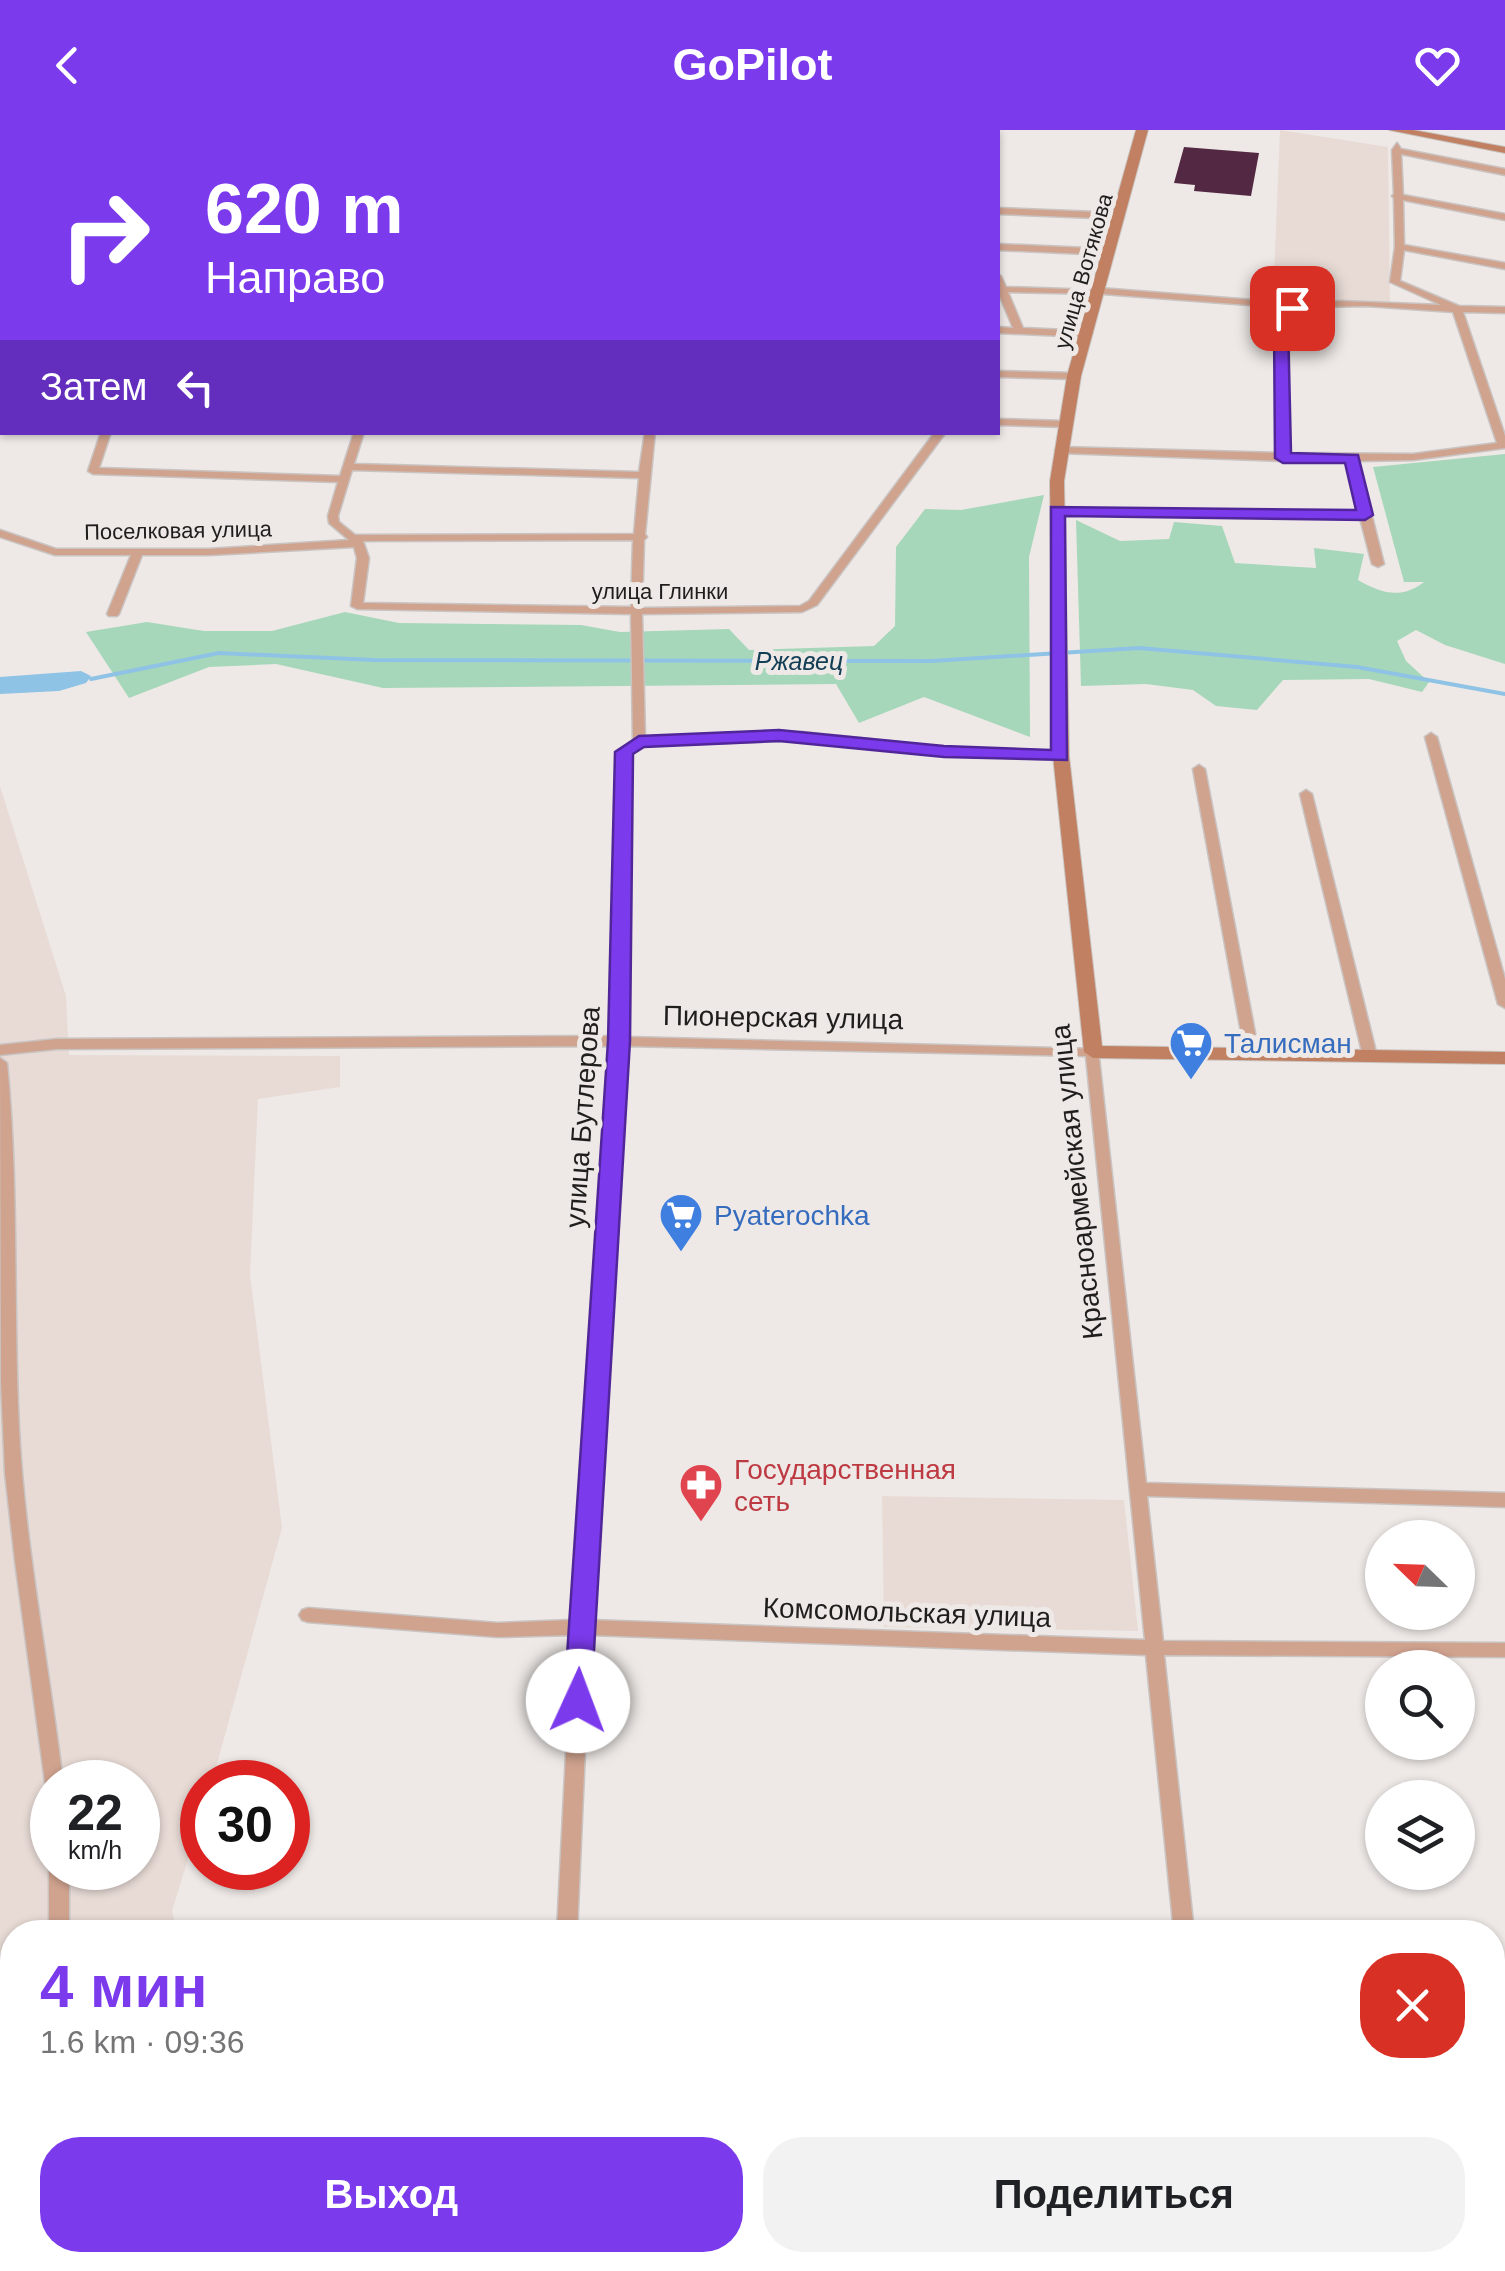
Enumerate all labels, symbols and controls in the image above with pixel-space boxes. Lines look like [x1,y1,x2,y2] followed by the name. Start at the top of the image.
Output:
[40,38,95,93] icon: back
[1410,38,1465,93] icon: heart
[673,39,832,90] text: GoPilot
[40,170,170,300] icon: right
[205,170,403,248] text: 620 m
[1049,190,1118,352] street label: улица Вотякова
[205,252,385,303] text: Направо
[1250,266,1335,351] pin
[1265,281,1320,336] icon: arrive
[168,360,223,415] icon: left
[40,366,148,408] text: Затем
[84,516,273,545] street label: Поселковая улица
[592,579,728,604] street label: улица Глинки
[755,647,843,675] water label: Ржавец
[663,1000,904,1035] street label: Пионерская улица
[559,1005,606,1229] street label: улица Бутлерова
[1168,1020,1214,1081] supermarket icon: Талисман
[1044,1023,1108,1341] street label: Красноармейская улица
[1224,1028,1352,1059] place label: Талисман
[658,1192,704,1253] supermarket icon: Pyaterochka
[714,1200,870,1231] place label: Pyaterochka
[734,1454,956,1517] place label: Государственная сеть
[678,1462,724,1523] pharmacy icon: Государственная сеть
[1365,1520,1475,1630] north arrow
[1365,1520,1475,1890] map controls
[762,1592,1052,1633] street label: Комсомольская улица
[526,1649,630,1753] position arrow
[1365,1650,1475,1760] button: search
[180,1760,310,1890] speed limit sign: 30
[1365,1780,1475,1890] button: layers
[67,1785,123,1841] text: 22
[68,1836,122,1864] text: km/h
[40,1953,208,2020] text: 4 мин
[1360,1953,1465,2058] button: close
[40,2024,245,2060] text: 1.6 km · 09:36
[40,2137,743,2252] button: Выход
[763,2137,1465,2252] button: Поделиться

